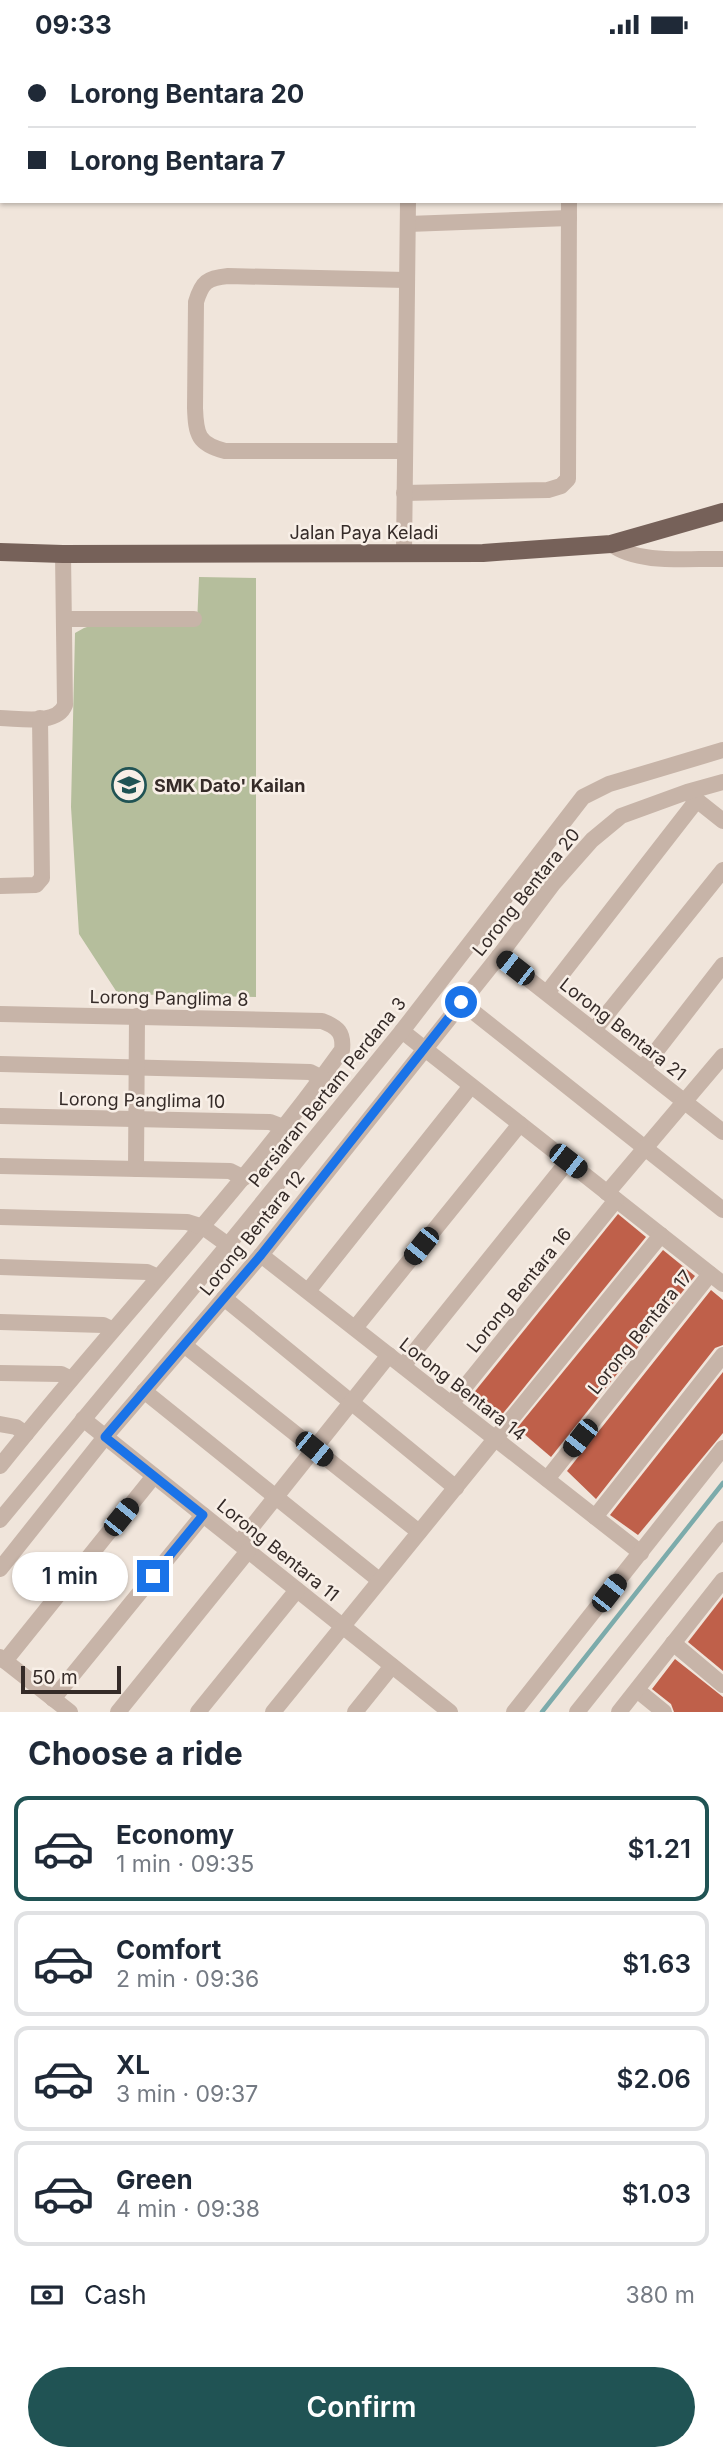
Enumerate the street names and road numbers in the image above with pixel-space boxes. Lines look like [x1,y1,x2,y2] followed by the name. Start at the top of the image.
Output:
[290,522,438,543] street label: Jalan Paya Keladi
[468,824,584,960] street label: Lorong Bentara 20
[556,973,690,1085] street label: Lorong Bentara 21
[89,986,249,1010] street label: Lorong Panglima 8
[244,993,410,1191] street label: Persiaran Bertam Perdana 3
[59,1088,225,1112] street label: Lorong Panglima 10
[195,1166,309,1300] street label: Lorong Bentara 12
[462,1223,576,1357] street label: Lorong Bentara 16
[584,1266,696,1398] street label: Lorong Bentara 17
[396,1333,530,1445] street label: Lorong Bentara 14
[213,1494,343,1606] street label: Lorong Bentara 11

